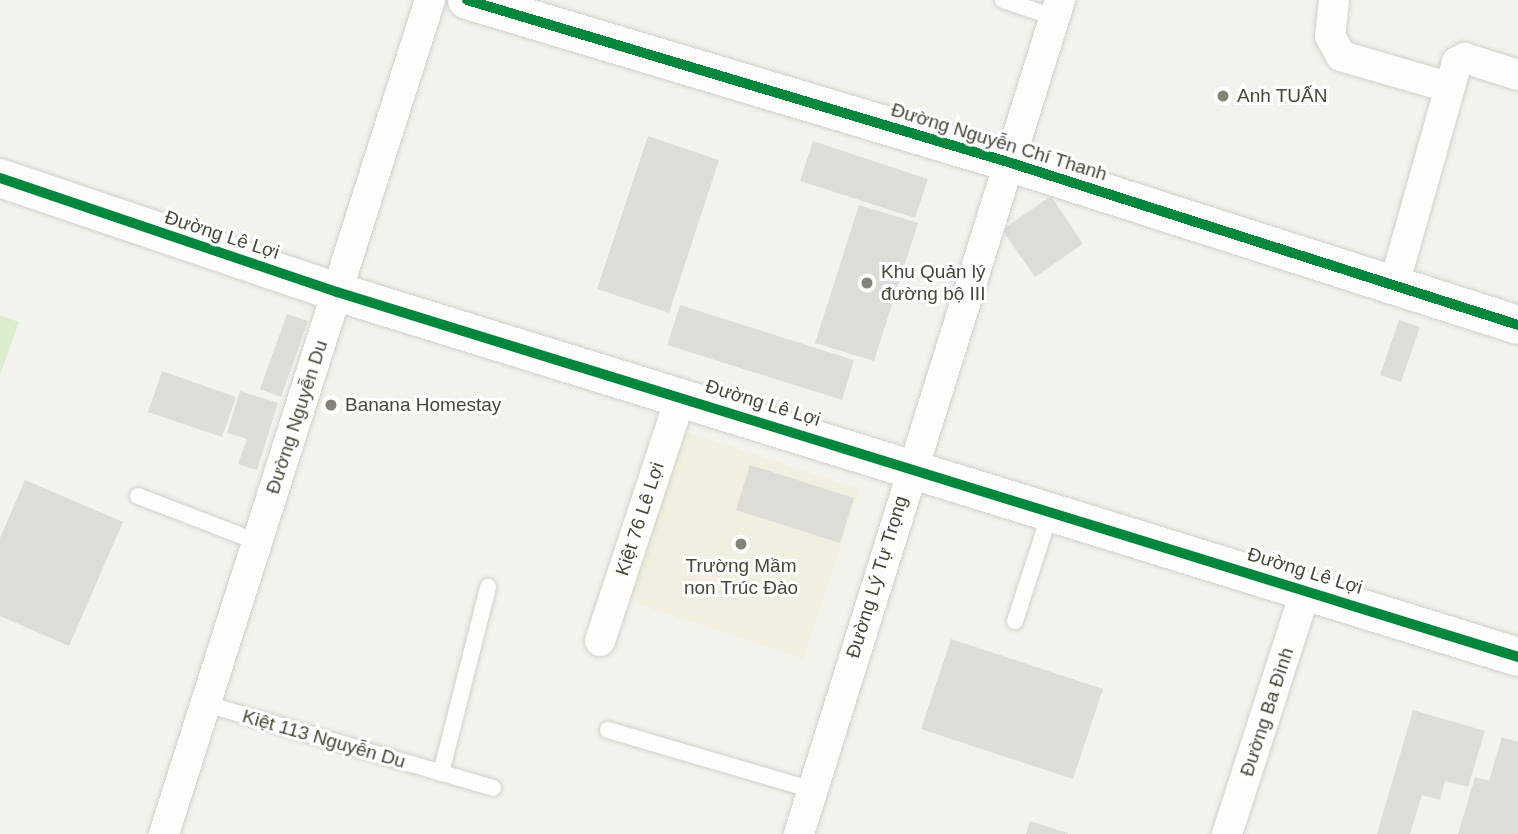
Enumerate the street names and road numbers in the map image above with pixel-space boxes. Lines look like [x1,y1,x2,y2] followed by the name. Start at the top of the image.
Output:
[888,98,1110,186] street label: Đường Nguyễn Chí Thanh
[162,206,282,264] street label: Đường Lê Lợi
[261,337,333,497] street label: Đường Nguyễn Du
[703,375,823,431] street label: Đường Lê Lợi
[611,459,669,579] street label: Kiệt 76 Lê Lợi
[841,493,913,661] street label: Đường Lý Tự Trọng
[1245,543,1365,599] street label: Đường Lê Lợi
[1235,645,1299,779] street label: Đường Ba Đình
[240,705,408,773] street label: Kiệt 113 Nguyễn Du

